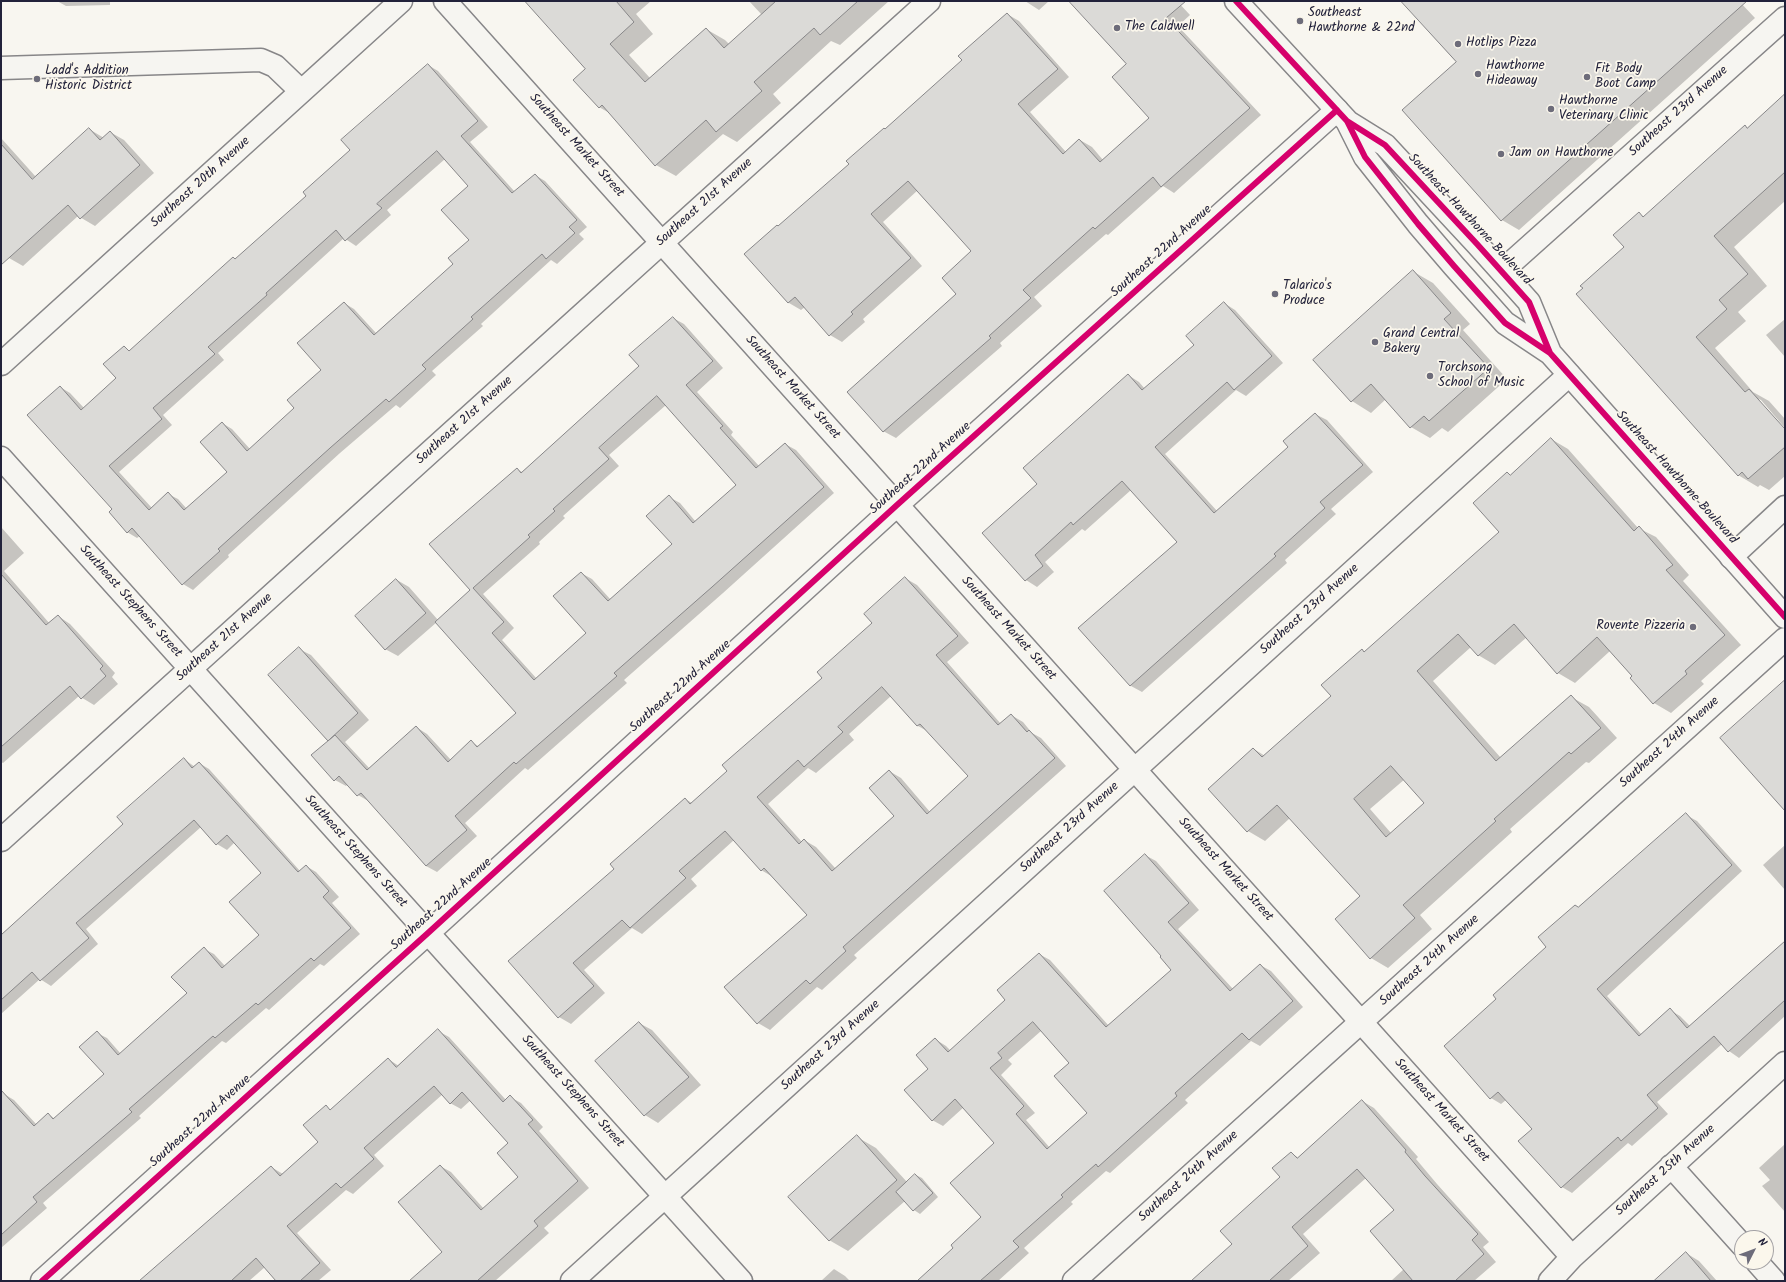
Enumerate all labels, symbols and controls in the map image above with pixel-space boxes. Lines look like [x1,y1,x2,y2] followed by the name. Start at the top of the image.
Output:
[1308,6,1415,37] place label: Southeast Hawthorne & 22nd
[1295,16,1305,26] marker: Southeast Hawthorne & 22nd
[1125,20,1195,36] place label: The Caldwell
[1112,23,1122,33] marker: The Caldwell
[1466,36,1537,52] place label: Hotlips Pizza
[1453,39,1463,49] marker: Hotlips Pizza
[1486,59,1545,90] place label: Hawthorne Hideaway
[1595,62,1656,93] place label: Fit Body Boot Camp
[1626,63,1732,161] street label: Southeast 23rd Avenue
[45,64,132,95] place label: Ladd's Addition Historic District
[1473,69,1483,79] marker: Hawthorne Hideaway
[1582,72,1592,82] marker: Fit Body Boot Camp
[32,74,42,84] marker: Ladd's Addition Historic District
[525,91,627,201] street label: Southeast Market Street
[1559,94,1649,125] place label: Hawthorne Veterinary Clinic
[1546,104,1556,114] marker: Hawthorne Veterinary Clinic
[148,134,254,232] street label: Southeast 20th Avenue
[1509,146,1613,162] place label: Jam on Hawthorne
[1496,149,1506,159] marker: Jam on Hawthorne
[1404,151,1534,289] street label: Southeast Hawthorne Boulevard
[654,156,756,250] street label: Southeast 21st Avenue
[1108,202,1216,302] street label: Southeast 22nd Avenue
[1283,279,1332,310] place label: Talarico's Produce
[1270,289,1280,299] marker: Talarico's Produce
[1383,327,1459,358] place label: Grand Central Bakery
[741,333,843,443] street label: Southeast Market Street
[1370,337,1380,347] marker: Grand Central Bakery
[1438,361,1525,392] place label: Torchsong School of Music
[1425,371,1435,381] marker: Torchsong School of Music
[414,374,516,468] street label: Southeast 21st Avenue
[1612,408,1740,548] street label: Southeast Hawthorne Boulevard
[867,419,975,519] street label: Southeast 22nd Avenue
[75,542,185,662] street label: Southeast Stephens Street
[1257,561,1363,659] street label: Southeast 23rd Avenue
[957,574,1059,684] street label: Southeast Market Street
[174,591,276,685] street label: Southeast 21st Avenue
[1596,619,1685,635] place label: Rovente Pizzeria
[1688,622,1698,632] marker: Rovente Pizzeria
[627,637,735,737] street label: Southeast 22nd Avenue
[1617,694,1723,792] street label: Southeast 24th Avenue
[1017,779,1123,877] street label: Southeast 23rd Avenue
[300,792,410,912] street label: Southeast Stephens Street
[1174,815,1276,925] street label: Southeast Market Street
[388,855,496,955] street label: Southeast 22nd Avenue
[1377,912,1483,1010] street label: Southeast 24th Avenue
[778,997,884,1095] street label: Southeast 23rd Avenue
[517,1032,627,1152] street label: Southeast Stephens Street
[1390,1056,1492,1166] street label: Southeast Market Street
[147,1072,255,1172] street label: Southeast 22nd Avenue
[1613,1122,1719,1220] street label: Southeast 25th Avenue
[1136,1128,1242,1226] street label: Southeast 24th Avenue
[1734,1230,1774,1270] north arrow
[1753,1234,1771,1251] text: N

